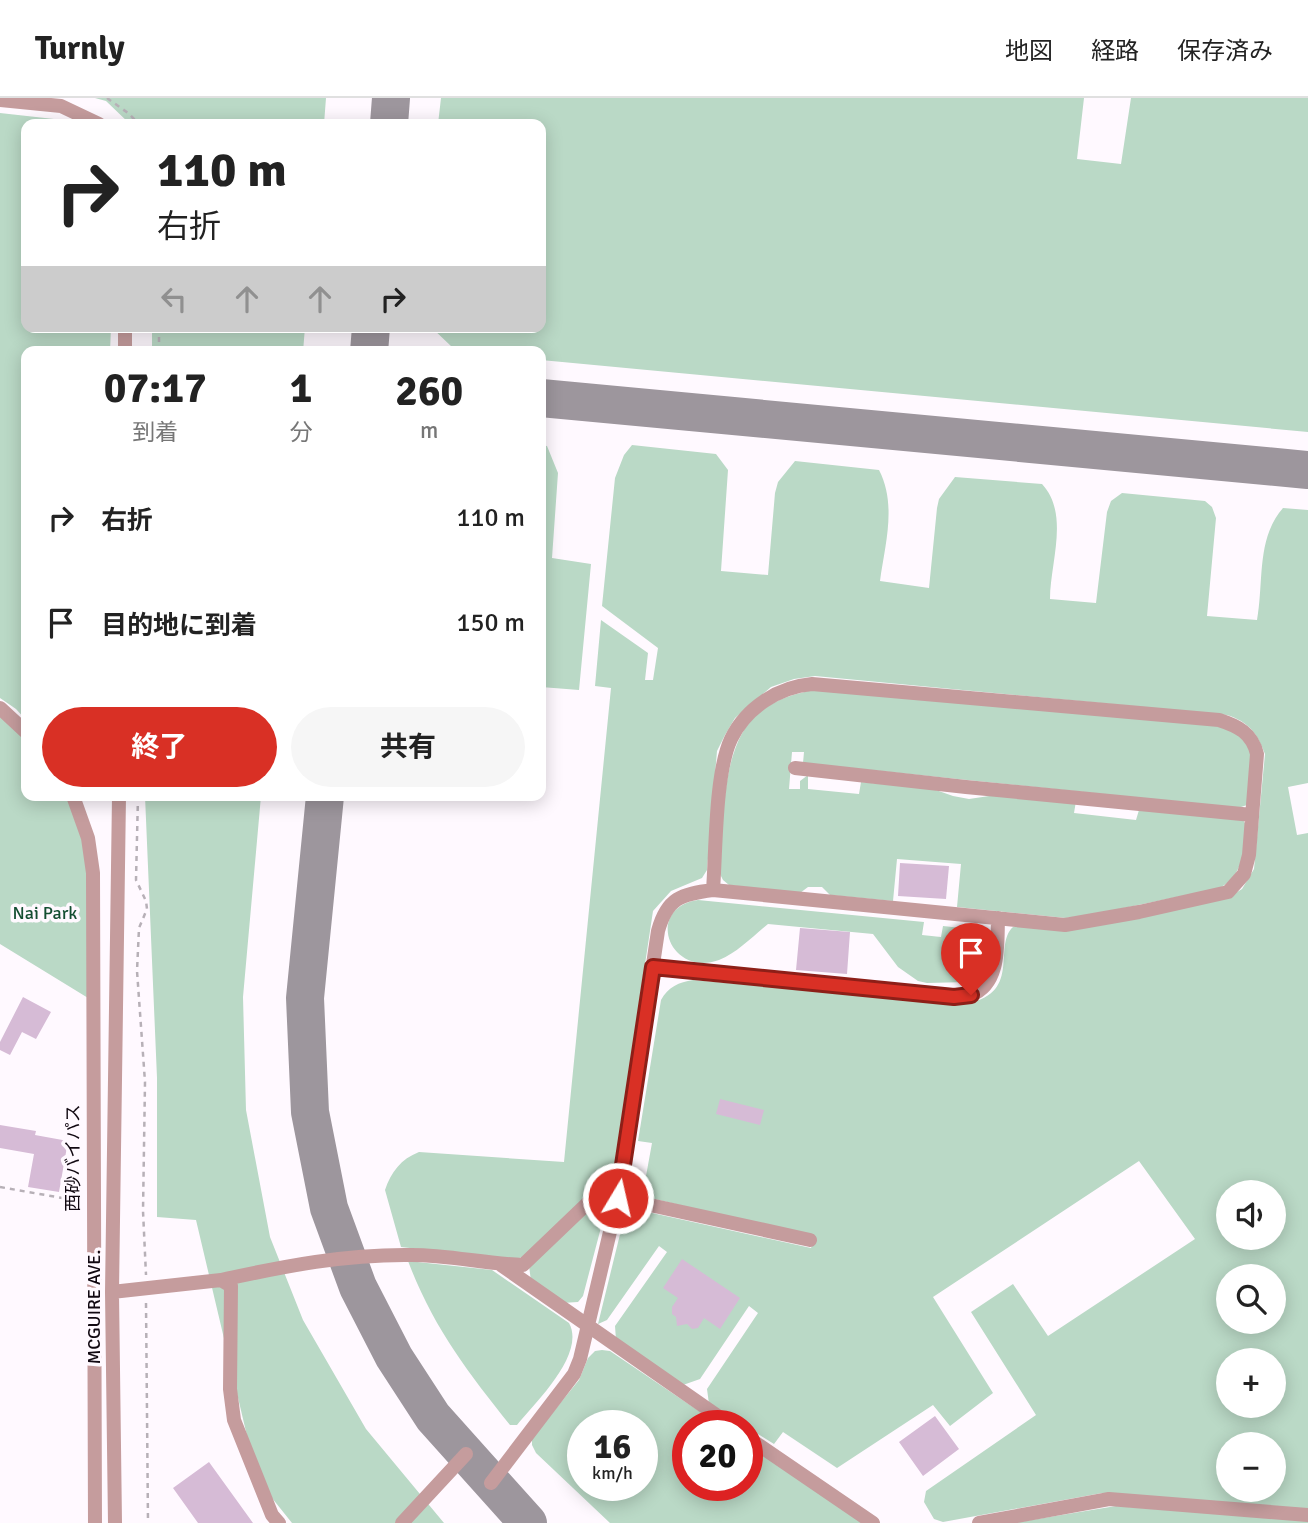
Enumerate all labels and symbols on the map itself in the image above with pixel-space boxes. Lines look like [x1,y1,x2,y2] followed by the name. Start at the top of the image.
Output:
[13,902,77,924] park label: Nai Park
[941,923,1001,995] pin
[62,1104,84,1212] street label: 西砂バイパス
[581,1161,655,1235] position arrow
[83,1250,105,1364] street label: MCGUIRE AVE.
[672,1410,763,1501] speed limit sign: 20

